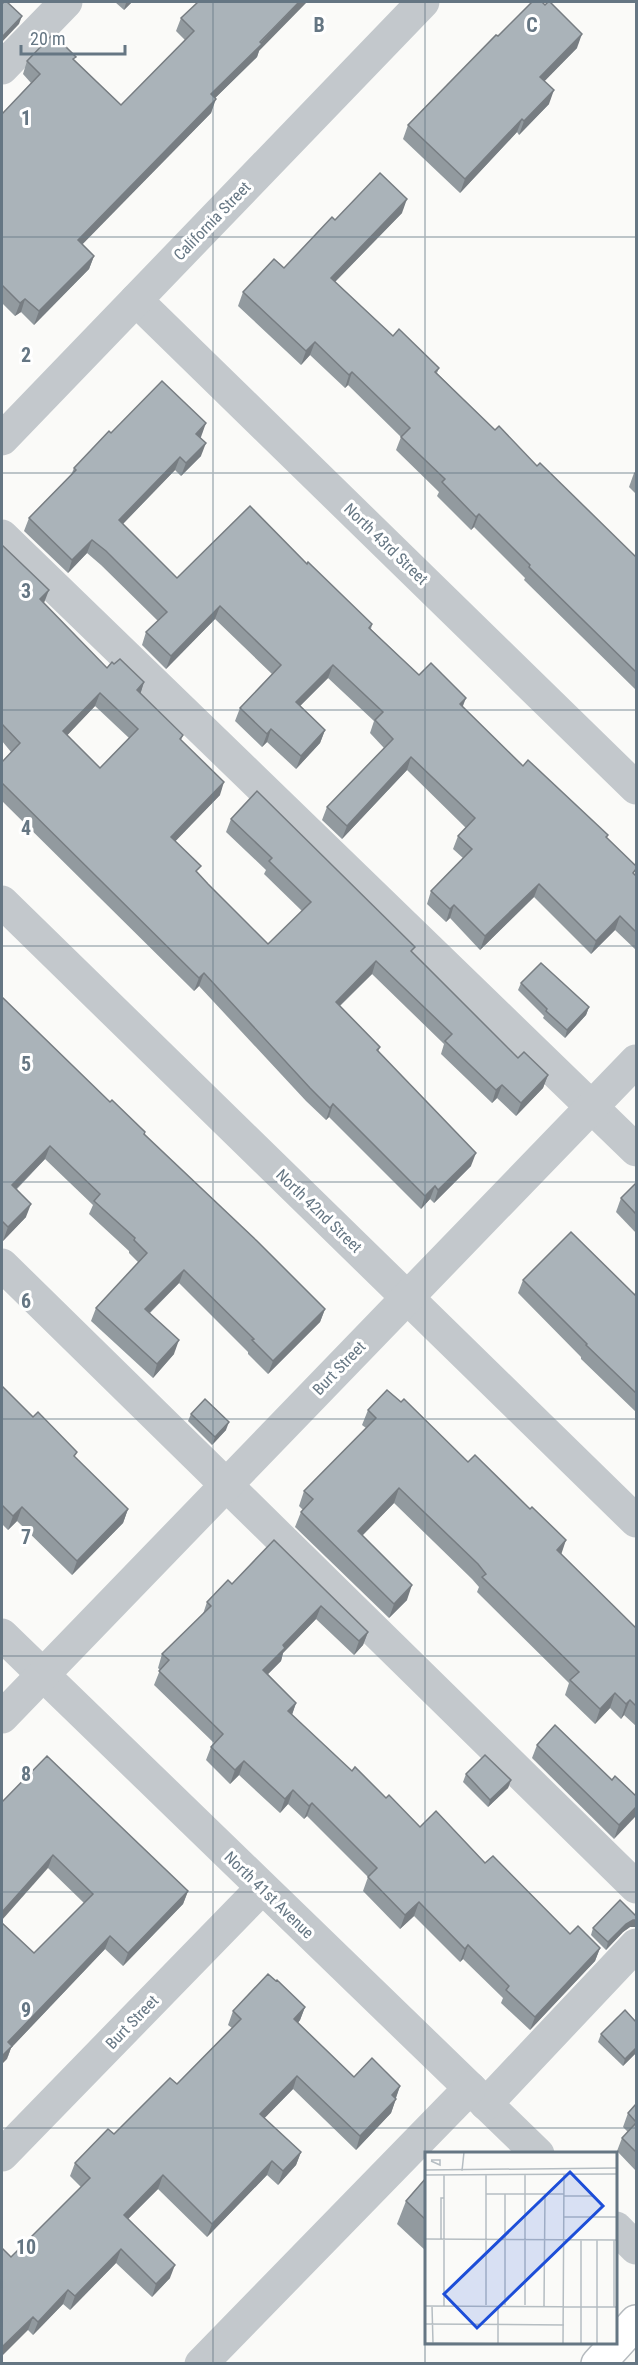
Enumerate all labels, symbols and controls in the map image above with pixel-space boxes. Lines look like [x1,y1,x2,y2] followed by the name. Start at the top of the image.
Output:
[313,13,325,37] text: B
[526,13,538,37] text: C
[21,18,124,56] scale bar
[30,28,65,49] text: 20 m
[21,106,31,130] text: 1
[170,177,255,264] street label: California Street
[21,343,31,367] text: 2
[340,499,432,589] street label: North 43rd Street
[21,579,31,603] text: 3
[21,816,31,840] text: 4
[21,1052,31,1076] text: 5
[272,1165,366,1257] street label: North 42nd Street
[21,1289,31,1313] text: 6
[309,1337,370,1399] street label: Burt Street
[21,1525,31,1549] text: 7
[21,1762,31,1786] text: 8
[220,1848,318,1942] street label: North 41st Avenue
[102,1991,163,2053] street label: Burt Street
[21,1998,31,2022] text: 9
[425,2152,617,2344] inset map
[16,2235,36,2259] text: 10

